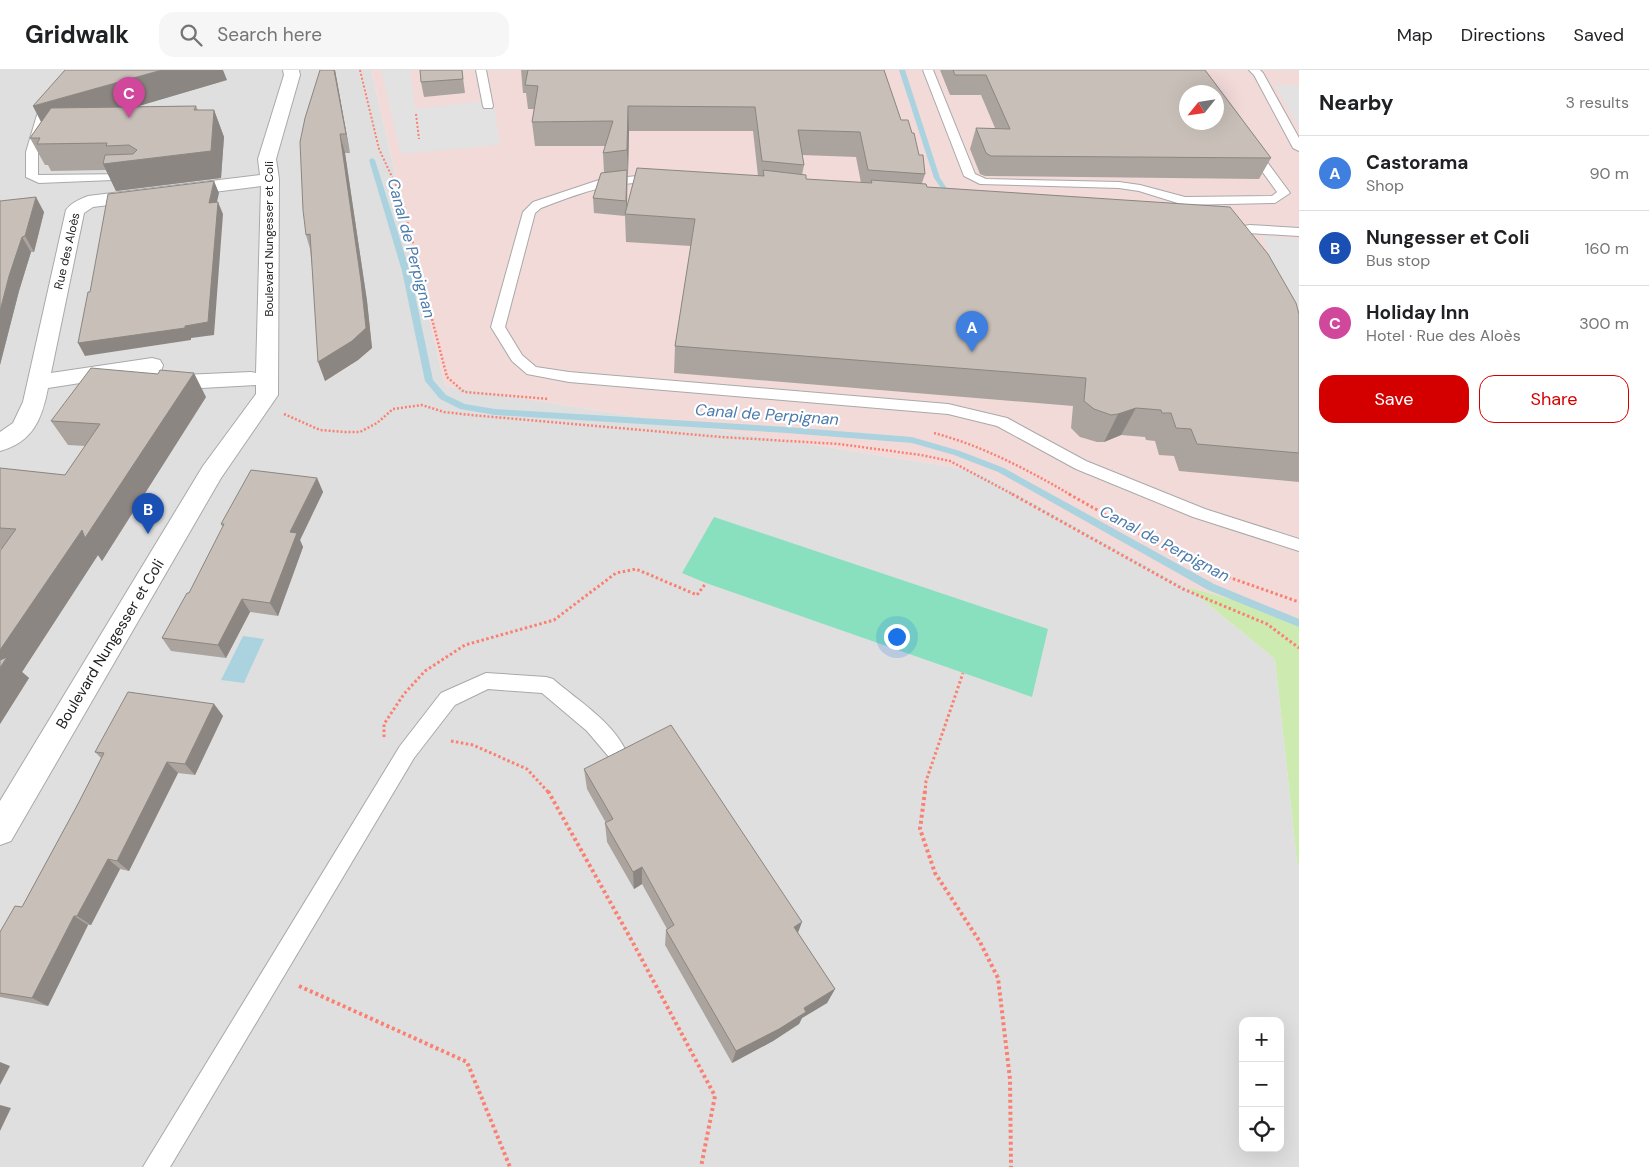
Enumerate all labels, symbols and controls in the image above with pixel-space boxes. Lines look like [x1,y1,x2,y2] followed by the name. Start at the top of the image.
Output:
[159,12,509,57] search box
[25,19,129,50] text: Gridwalk
[177,21,205,49] icon: search
[217,22,322,47] text: Search here
[1397,23,1433,47] text: Map
[1461,23,1546,47] text: Directions
[1574,23,1624,47] text: Saved
[113,77,145,118] pin: C
[1179,85,1224,130] north arrow
[1319,89,1393,117] text: Nearby
[1566,92,1629,113] text: 3 results
[1366,150,1468,175] text: Castorama
[261,161,277,317] street label: Boulevard Nungesser et Coli
[1329,163,1341,184] text: A
[1589,163,1629,184] text: 90 m
[1366,175,1404,196] text: Shop
[383,176,440,320] water label: Canal de Perpignan
[50,211,84,291] street label: Rue des Aloès
[1366,225,1529,250] text: Nungesser et Coli
[1330,238,1340,259] text: B
[1585,238,1629,259] text: 160 m
[1366,250,1430,271] text: Bus stop
[1366,300,1469,325] text: Holiday Inn
[956,311,988,352] pin: A
[1329,313,1341,334] text: C
[1579,313,1629,334] text: 300 m
[1366,325,1521,346] text: Hotel · Rue des Aloès
[1319,375,1469,423] button: Save
[1479,375,1629,423] button: Share
[694,399,840,430] water label: Canal de Perpignan
[132,493,164,534] pin: B
[1096,500,1233,587] water label: Canal de Perpignan
[51,556,169,732] street label: Boulevard Nungesser et Coli
[884,624,910,650] your location
[1239,1017,1284,1152] map controls
[1239,1017,1284,1062] button: +
[1239,1062,1284,1107] button: −
[1239,1107,1284,1152] button: locate

